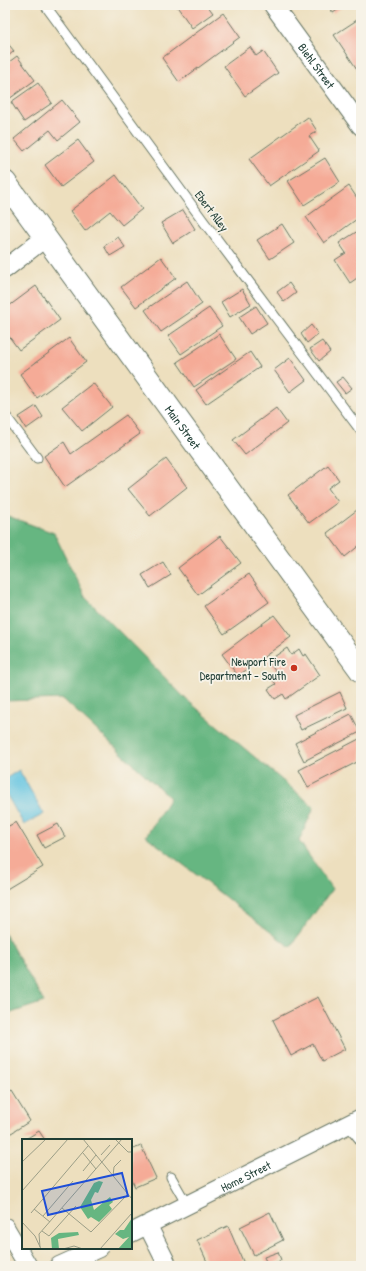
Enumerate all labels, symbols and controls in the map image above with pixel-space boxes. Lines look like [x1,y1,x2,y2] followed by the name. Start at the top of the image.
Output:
[295,39,340,93] street label: Biehl Street
[191,187,233,235] street label: Ebert Alley
[162,401,206,453] street label: Main Street
[200,653,286,684] place label: Newport Fire Department - South
[289,663,299,673] marker: Newport Fire Department - South
[22,1139,132,1249] inset map
[217,1156,274,1195] street label: Home Street

